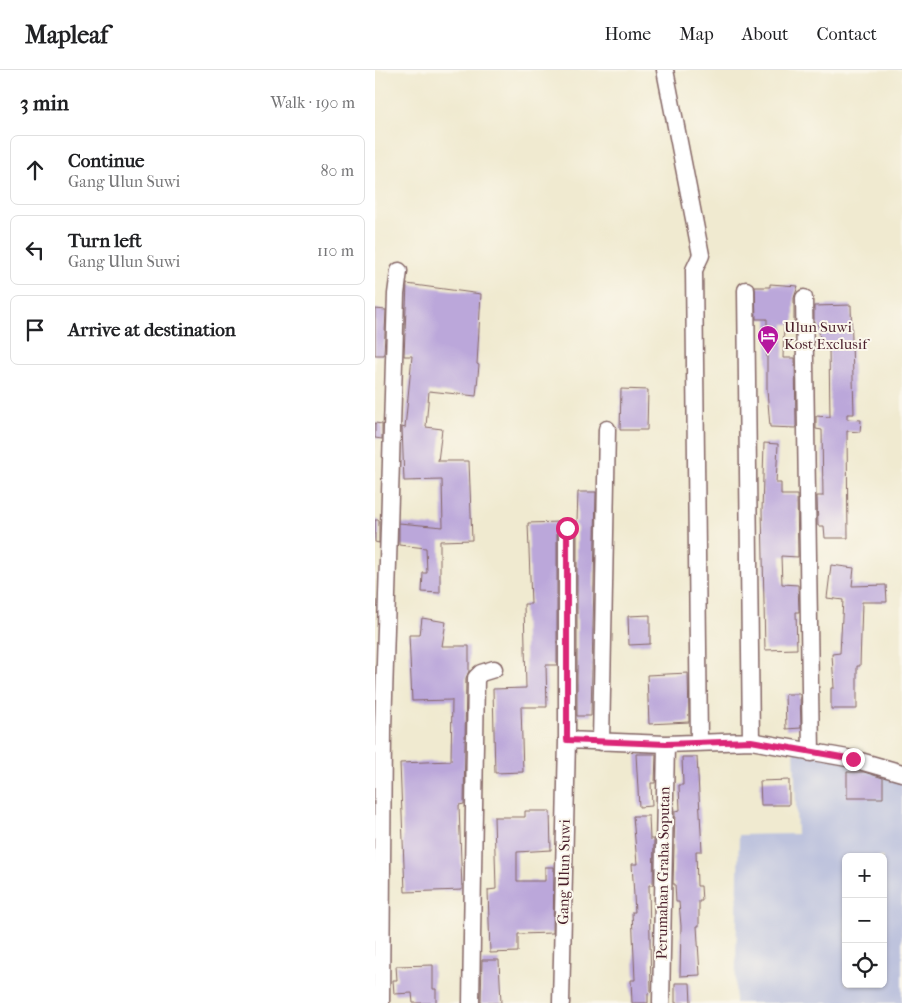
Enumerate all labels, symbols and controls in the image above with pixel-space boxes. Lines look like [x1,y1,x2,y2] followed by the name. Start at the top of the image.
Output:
[25,21,108,49] text: Mapleaf
[604,24,651,45] text: Home
[679,24,714,45] text: Map
[742,24,788,45] text: About
[816,24,877,45] text: Contact
[20,91,69,115] text: 3 min
[271,93,355,112] text: Walk · 190 m
[68,150,144,172] text: Continue
[21,156,49,184] icon: ahead
[320,161,354,180] text: 80 m
[68,172,180,191] text: Gang Ulun Suwi
[68,230,142,252] text: Turn left
[21,236,49,264] icon: left
[317,241,354,260] text: 110 m
[68,252,180,271] text: Gang Ulun Suwi
[21,316,49,344] icon: arrive
[784,318,870,353] place label: Ulun Suwi Kost Exclusif
[68,319,236,341] text: Arrive at destination
[756,324,780,355] hotel icon: Ulun Suwi Kost Exclusif
[556,517,579,540] route start
[842,748,865,771] route end
[652,786,674,960] street label: Perumahan Graha Soputan
[554,819,574,925] street label: Gang Ulun Suwi
[842,853,887,988] map controls
[842,853,887,898] button: +
[842,898,887,943] button: −
[842,943,887,988] button: locate

